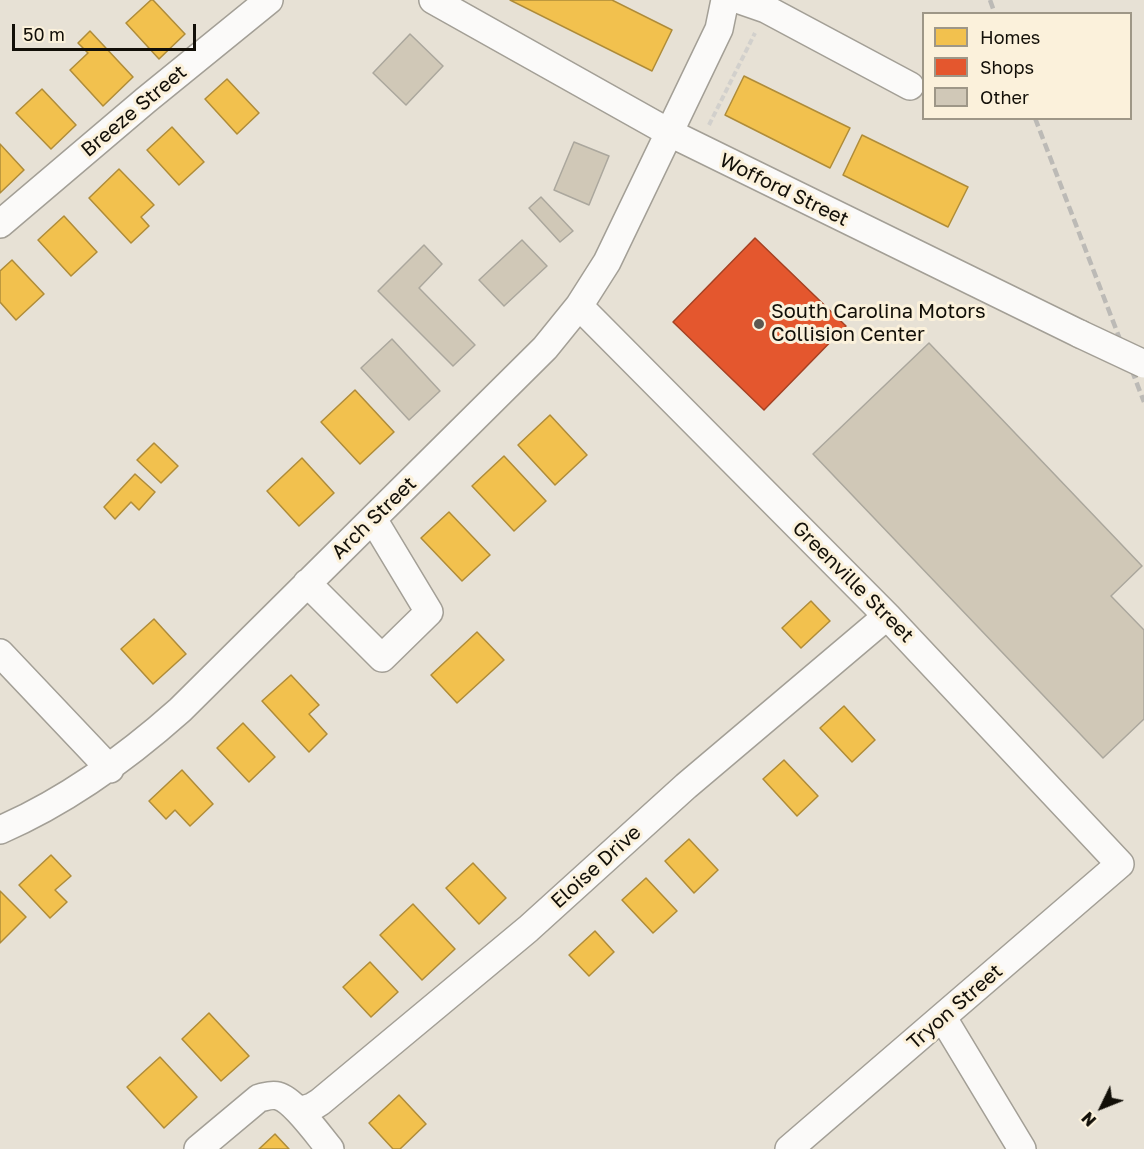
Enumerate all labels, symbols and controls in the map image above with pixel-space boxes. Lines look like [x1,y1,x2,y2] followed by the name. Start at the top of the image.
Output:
[15,12,200,50] scale bar
[922,12,1132,120] legend
[23,23,65,45] text: 50 m
[980,26,1040,48] text: Homes
[980,56,1034,78] text: Shops
[76,60,192,162] street label: Breeze Street
[980,86,1029,108] text: Other
[715,148,853,232] street label: Wofford Street
[771,300,986,347] place label: South Carolina Motors Collision Center
[752,317,766,331] marker: South Carolina Motors Collision Center
[327,472,421,564] street label: Arch Street
[787,516,919,648] street label: Greenville Street
[546,820,646,914] street label: Eloise Drive
[902,959,1008,1055] street label: Tryon Street
[1072,1077,1132,1137] north arrow
[1077,1108,1100,1131] text: N

